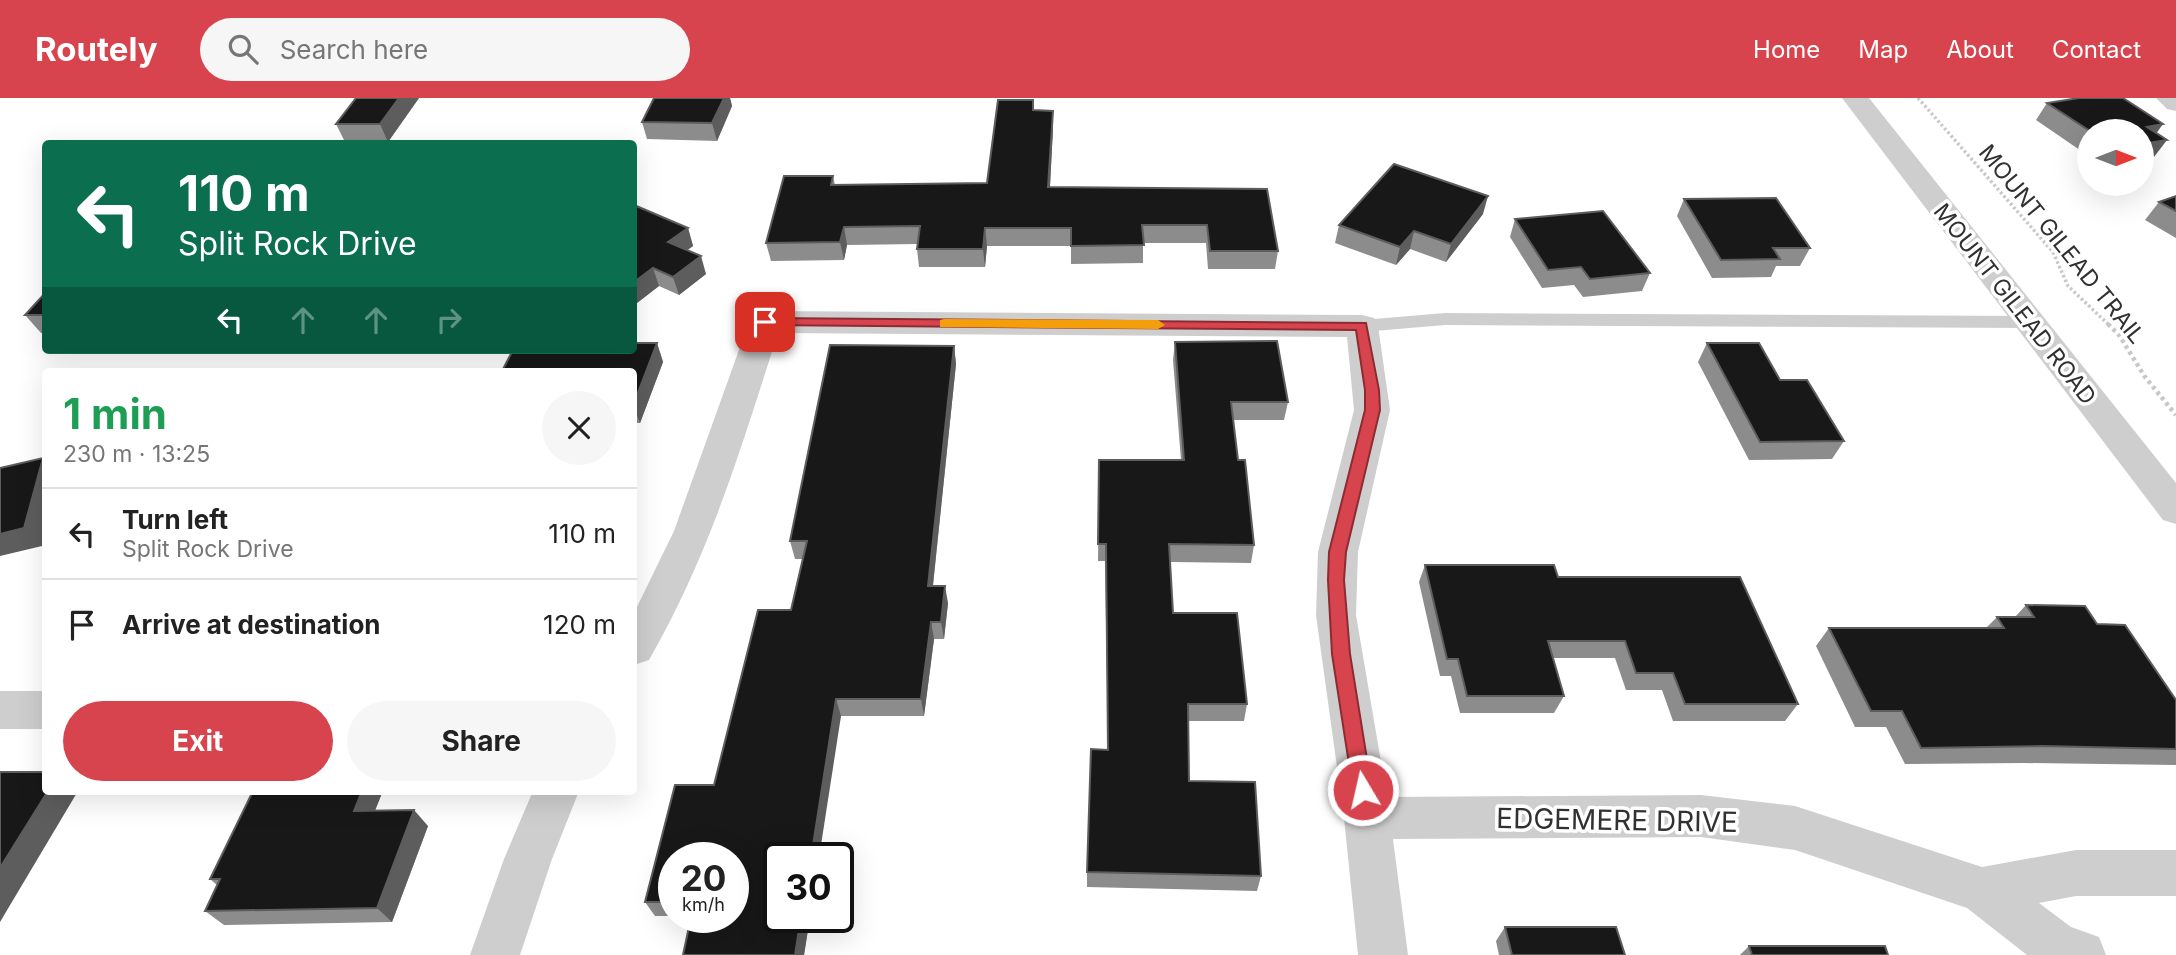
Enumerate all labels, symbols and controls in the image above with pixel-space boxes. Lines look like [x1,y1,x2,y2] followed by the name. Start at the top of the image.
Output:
[200,18,690,81] search box
[35,29,158,69] text: Routely
[224,30,262,68] icon: search
[280,34,428,65] text: Search here
[1753,35,1820,64] text: Home
[1858,35,1908,64] text: Map
[1946,35,2014,64] text: About
[2052,35,2141,64] text: Contact
[2077,119,2154,196] north arrow
[2077,119,2154,196] map controls
[1973,139,2151,349] street label: MOUNT GILEAD TRAIL
[178,164,310,223] text: 110 m
[63,168,154,259] icon: left
[1928,198,2102,410] street label: MOUNT GILEAD ROAD
[178,224,417,263] text: Split Rock Drive
[735,292,795,352] pin
[211,301,249,339] icon: left
[284,301,322,339] icon: ahead
[357,301,395,339] icon: ahead
[430,301,468,339] icon: right
[746,303,784,341] icon: arrive
[63,388,167,439] text: 1 min
[542,391,616,465] button: close
[63,440,210,468] text: 230 m · 13:25
[122,504,228,535] text: Turn left
[63,515,101,553] icon: left
[548,518,616,549] text: 110 m
[122,535,294,563] text: Split Rock Drive
[63,606,101,644] icon: arrive
[122,609,381,640] text: Arrive at destination
[543,609,616,640] text: 120 m
[63,701,333,781] button: Exit
[347,701,616,781] button: Share
[1326,753,1400,827] position arrow
[1496,801,1738,839] street label: EDGEMERE DRIVE
[763,842,854,933] speed limit sign: 30
[681,857,726,899] text: 20
[682,894,725,915] text: km/h

